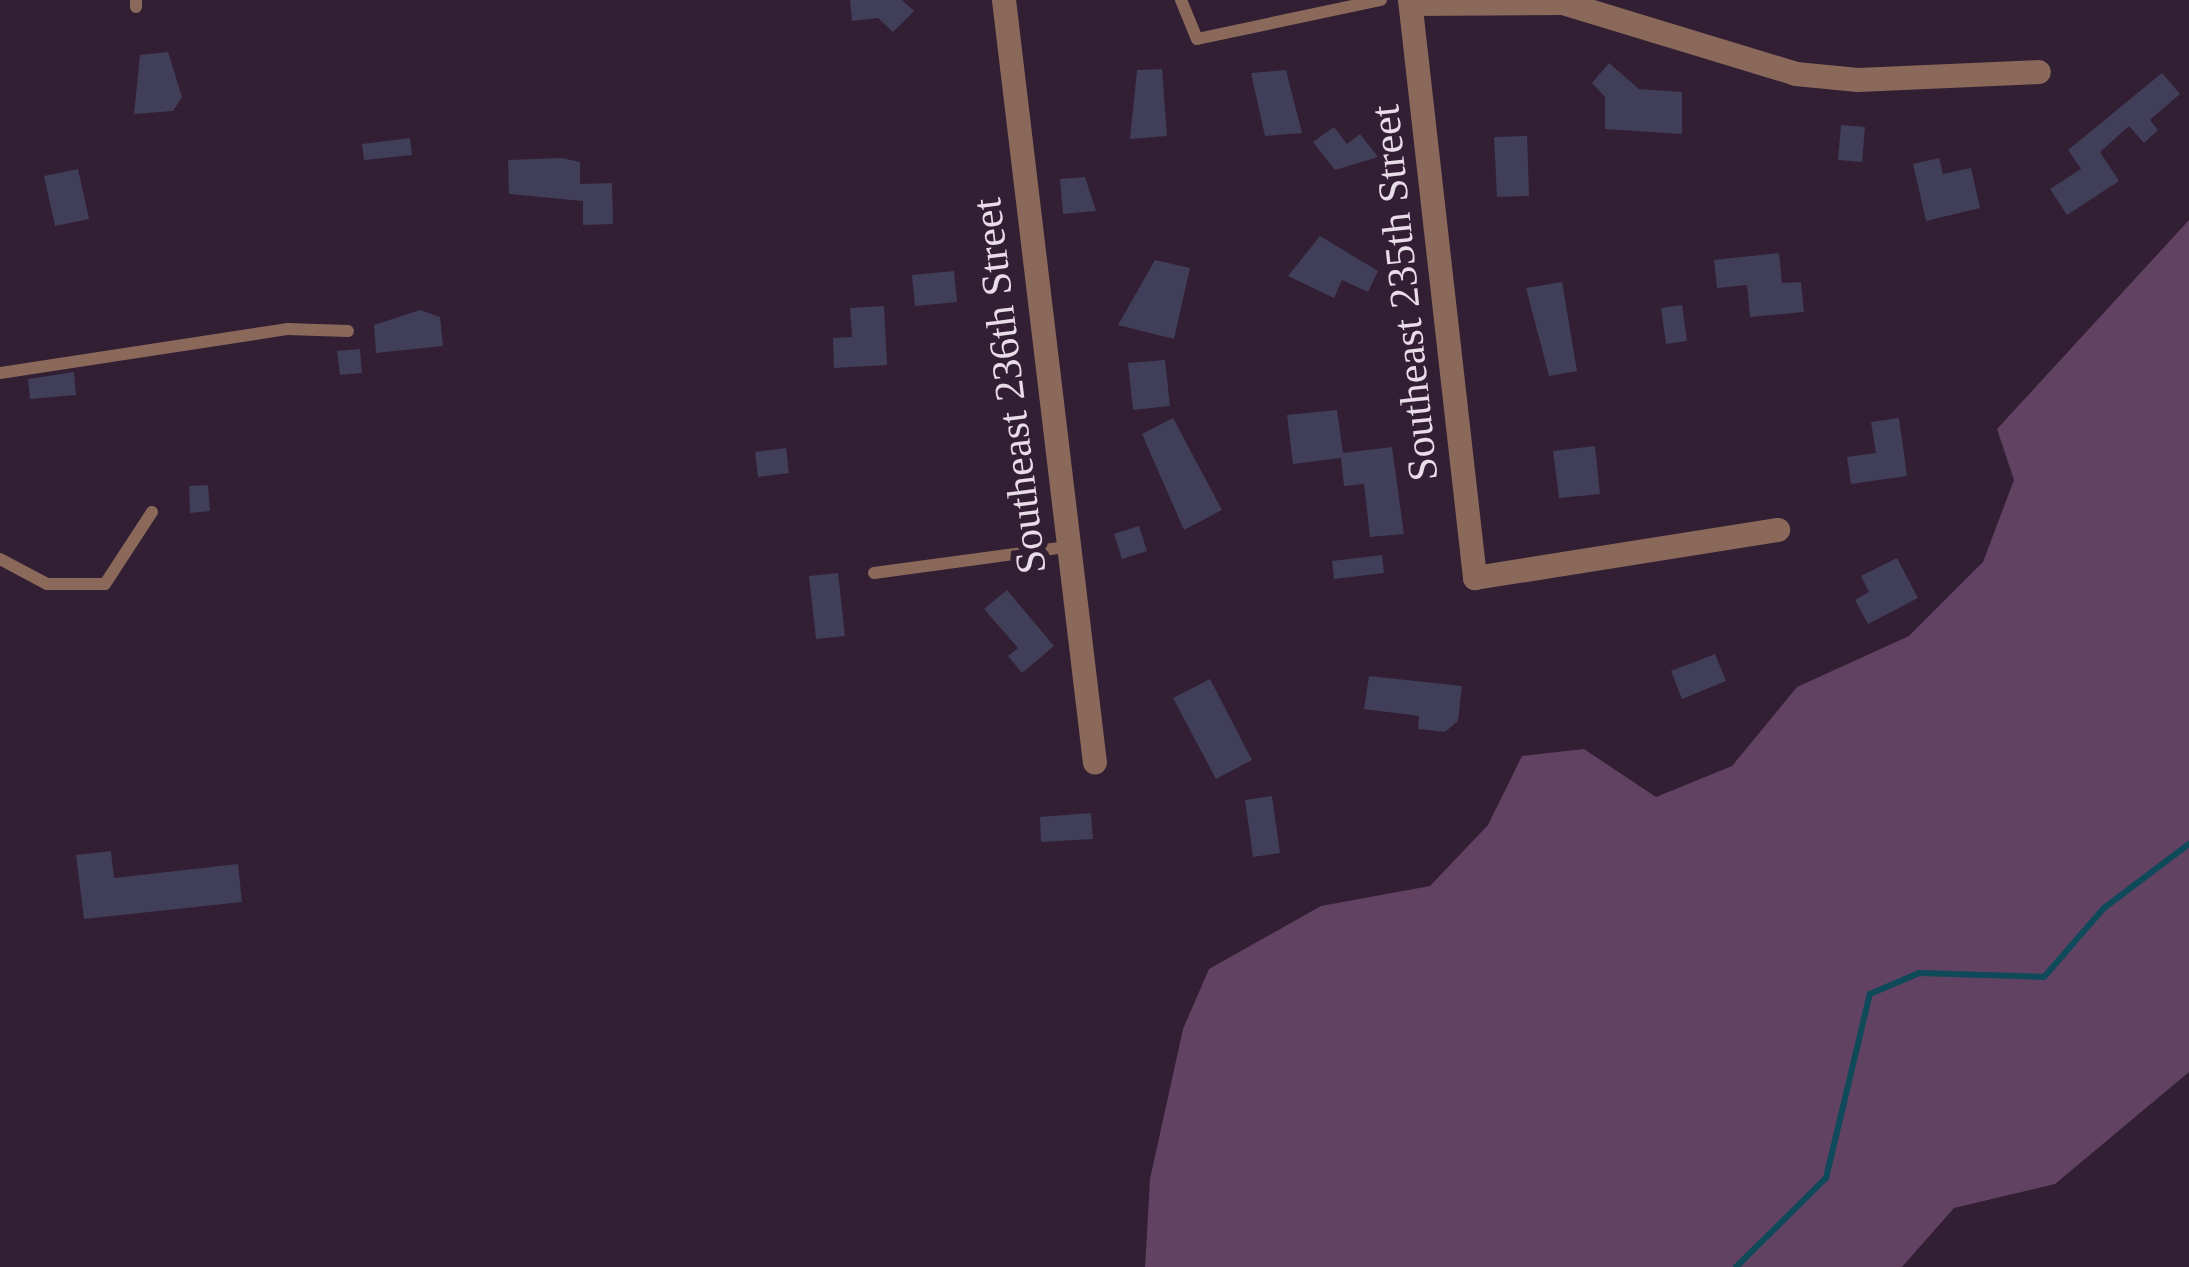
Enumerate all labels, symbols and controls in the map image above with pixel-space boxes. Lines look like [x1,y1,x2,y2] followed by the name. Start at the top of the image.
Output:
[1359,102,1449,484] street label: Southeast 235th Street
[961,195,1057,577] street label: Southeast 236th Street

